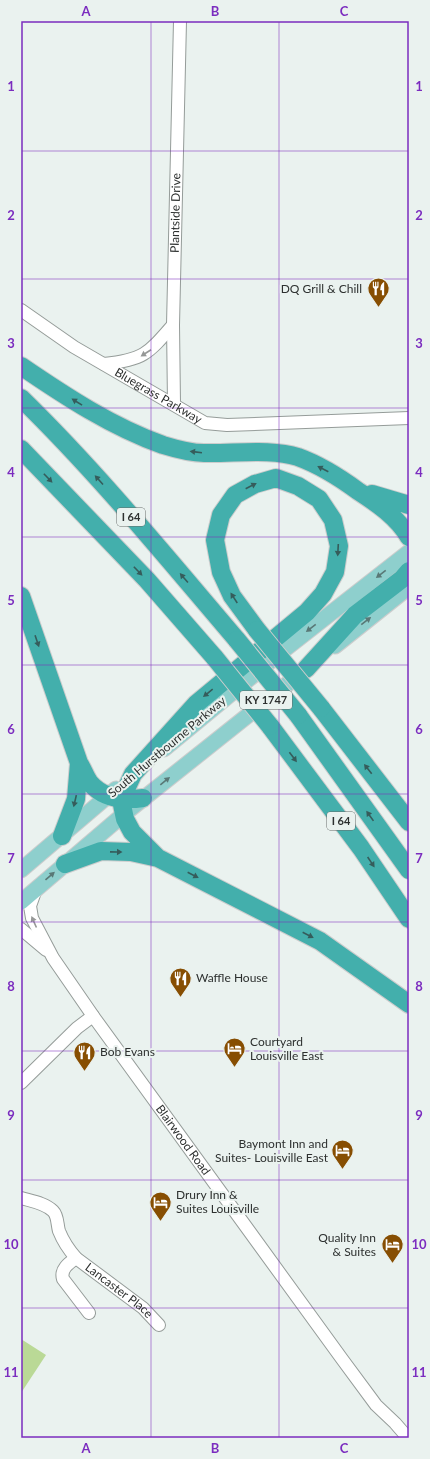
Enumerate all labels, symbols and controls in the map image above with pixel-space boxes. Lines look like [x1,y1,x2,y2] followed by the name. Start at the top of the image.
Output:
[80,3,91,19] text: A
[211,3,220,19] text: B
[340,3,349,19] text: C
[7,78,15,94] text: 1
[415,78,423,94] text: 1
[167,173,183,253] street label: Plantside Drive
[7,207,15,223] text: 2
[415,207,423,223] text: 2
[365,276,391,309] restaurant icon: DQ Grill & Chill
[281,281,362,296] place label: DQ Grill & Chill
[7,335,15,351] text: 3
[415,335,423,351] text: 3
[141,349,151,357] one-way arrow
[112,364,205,427] street label: Bluegrass Parkway
[71,399,83,406] one-way arrow
[190,449,202,455] one-way arrow
[7,464,15,480] text: 4
[415,464,423,480] text: 4
[318,466,329,472] one-way arrow
[43,473,53,483] one-way arrow
[94,475,103,486] one-way arrow
[245,483,257,489] one-way arrow
[117,508,145,526] road number: I 64
[334,544,341,556] one-way arrow
[133,566,143,576] one-way arrow
[376,570,386,578] one-way arrow
[180,573,189,584] one-way arrow
[7,592,15,608] text: 5
[415,592,423,608] text: 5
[230,593,238,603] one-way arrow
[360,617,371,626] one-way arrow
[306,624,317,632] one-way arrow
[35,635,41,647] one-way arrow
[203,689,213,698] one-way arrow
[240,691,292,709] road number: KY 1747
[105,692,229,800] street label: South Hurstbourne Parkway
[7,721,15,737] text: 6
[415,721,423,737] text: 6
[289,752,298,763] one-way arrow
[364,763,372,774] one-way arrow
[160,776,171,785] one-way arrow
[72,795,78,807] one-way arrow
[366,810,374,821] one-way arrow
[327,812,355,830] road number: I 64
[110,848,122,855] one-way arrow
[7,850,15,866] text: 7
[415,850,423,866] text: 7
[367,857,375,867] one-way arrow
[46,872,55,881] one-way arrow
[187,872,199,879] one-way arrow
[31,916,37,928] one-way arrow
[303,932,314,938] one-way arrow
[167,965,193,998] restaurant icon: Waffle House
[196,970,268,985] place label: Waffle House
[7,978,15,994] text: 8
[415,978,423,994] text: 8
[250,1034,324,1063] place label: Courtyard Louisville East
[221,1036,247,1069] hotel icon: Courtyard Louisville East
[72,1039,98,1072] restaurant icon: Bob Evans
[100,1044,155,1059] place label: Bob Evans
[153,1102,214,1178] street label: Blairwood Road
[7,1107,15,1123] text: 9
[415,1107,423,1123] text: 9
[215,1136,329,1165] place label: Baymont Inn and Suites- Louisville East
[330,1138,356,1171] hotel icon: Baymont Inn and Suites- Louisville East
[176,1187,259,1216] place label: Drury Inn & Suites Louisville
[148,1189,174,1222] hotel icon: Drury Inn & Suites Louisville
[318,1230,376,1259] place label: Quality Inn & Suites
[379,1232,405,1265] hotel icon: Quality Inn & Suites
[3,1236,19,1252] text: 10
[411,1236,427,1252] text: 10
[82,1259,156,1321] street label: Lancaster Place
[3,1364,19,1380] text: 11
[411,1364,427,1380] text: 11
[80,1440,91,1456] text: A
[211,1440,220,1456] text: B
[340,1440,349,1456] text: C

